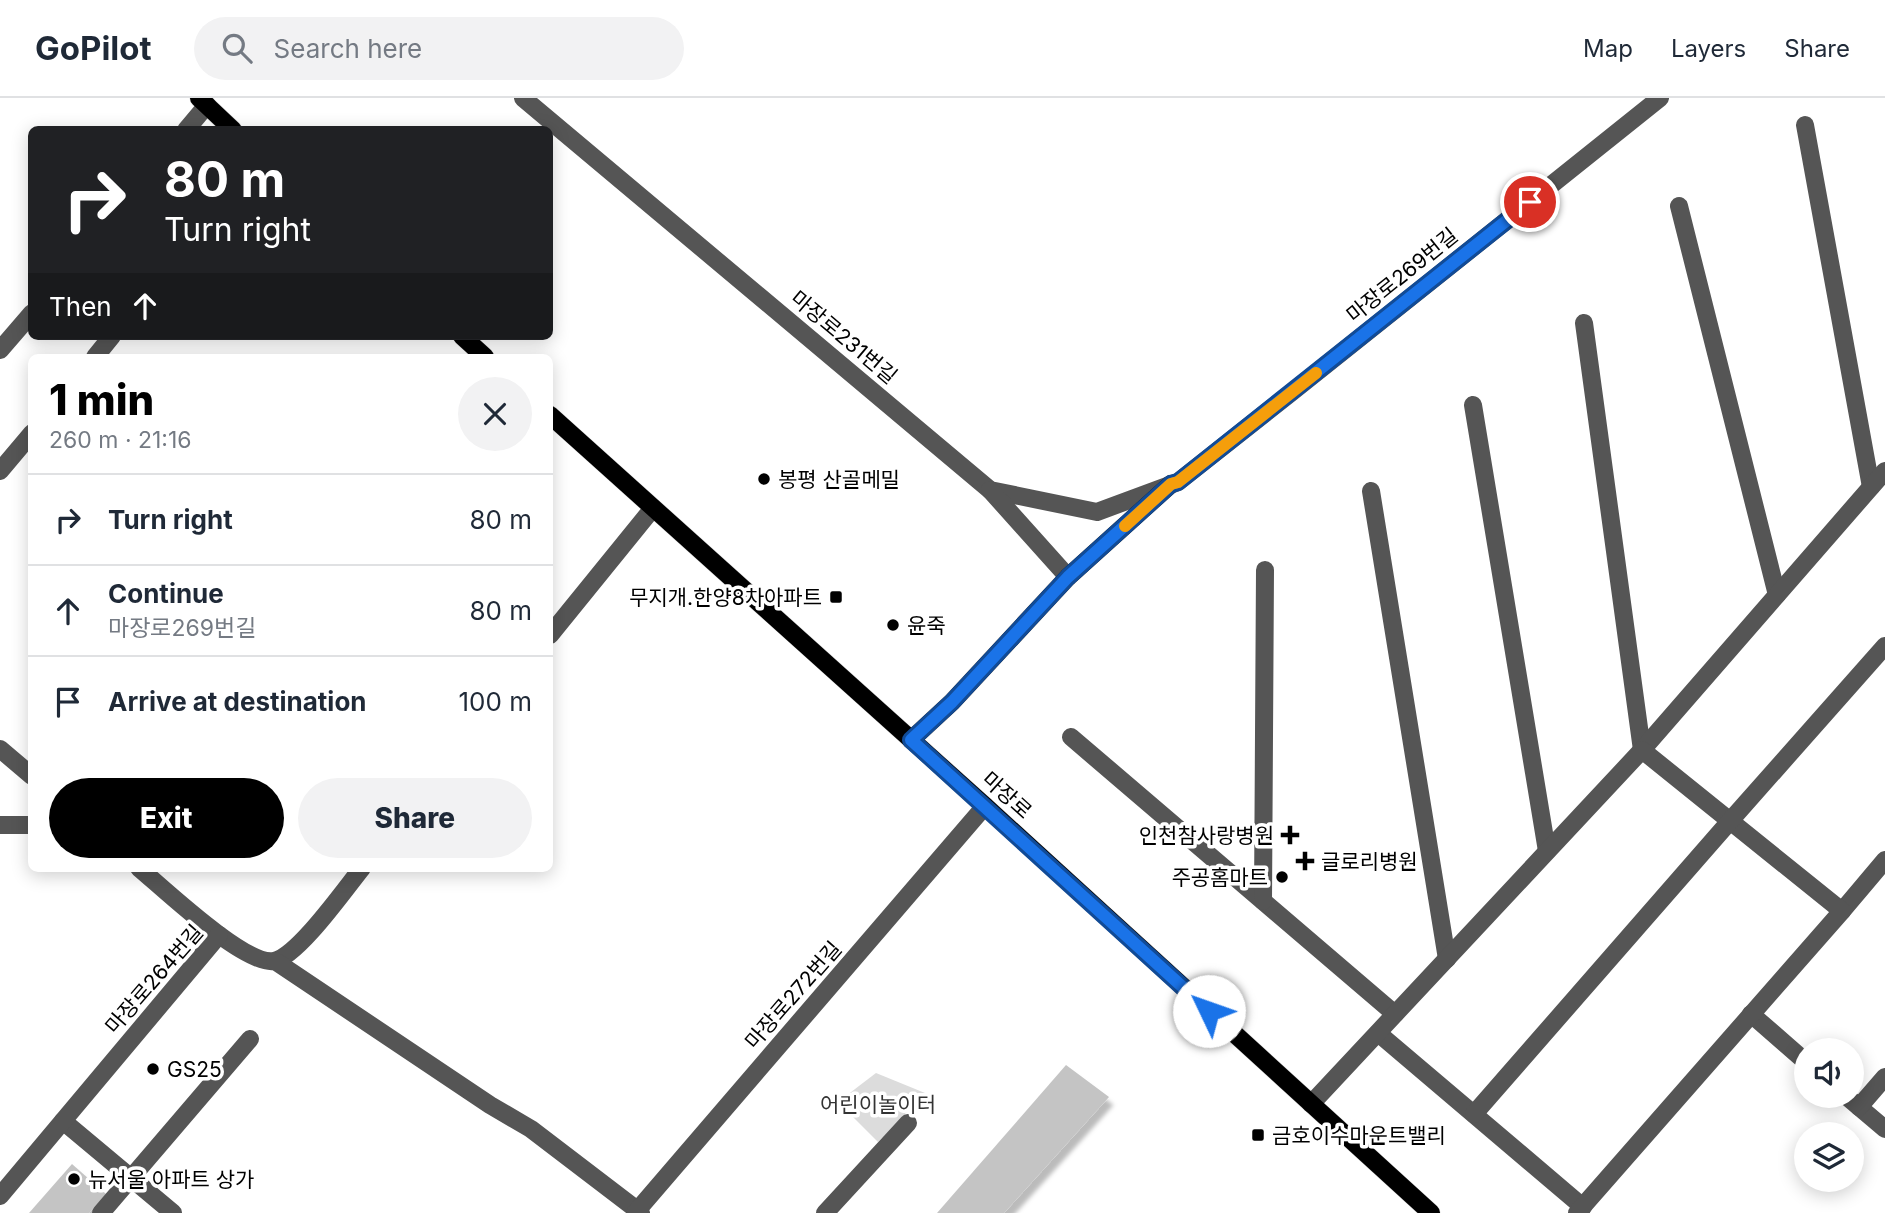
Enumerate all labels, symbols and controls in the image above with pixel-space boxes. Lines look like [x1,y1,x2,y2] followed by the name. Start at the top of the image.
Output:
[194,17,684,80] search box
[35,28,152,68] text: GoPilot
[218,29,256,67] icon: search
[274,33,422,64] text: Search here
[1583,34,1633,63] text: Map
[1671,34,1746,63] text: Layers
[1784,34,1850,63] text: Share
[164,150,285,209] text: 80 m
[49,154,140,245] icon: right
[1500,172,1560,232] pin
[1511,183,1549,221] icon: arrive
[164,210,311,249] text: Turn right
[1342,223,1462,327] street label: 마장로269번길
[786,285,902,389] street label: 마장로231번길
[126,287,164,325] icon: ahead
[49,291,112,322] text: Then
[49,374,154,425] text: 1 min
[458,377,532,451] button: close
[49,426,192,454] text: 260 m · 21:16
[778,467,900,492] place label: 봉평 산골메밀
[756,471,772,487] marker: 봉평 산골메밀
[49,501,87,539] icon: right
[108,504,233,535] text: Turn right
[469,504,532,535] text: 80 m
[108,578,224,609] text: Continue
[629,585,822,610] place label: 무지개.한양8차아파트
[828,589,844,605] marker: 무지개.한양8차아파트
[49,592,87,630] icon: ahead
[469,595,532,626] text: 80 m
[907,613,946,638] place label: 윤죽
[108,614,256,642] text: 마장로269번길
[885,617,901,633] marker: 윤죽
[49,683,87,721] icon: arrive
[108,686,367,717] text: Arrive at destination
[459,686,532,717] text: 100 m
[977,766,1037,824] street label: 마장로
[49,778,284,858] button: Exit
[298,778,532,858] button: Share
[1139,823,1274,848] place label: 인천참사랑병원
[1280,825,1300,845] marker: 인천참사랑병원
[1321,849,1418,874] place label: 글로리병원
[1295,851,1315,871] marker: 글로리병원
[1171,865,1268,890] place label: 주공홈마트
[1274,869,1290,885] marker: 주공홈마트
[100,919,208,1039] street label: 마장로264번길
[740,936,846,1054] street label: 마장로272번길
[1172,974,1246,1048] position arrow
[1794,1038,1864,1192] map controls
[1794,1038,1864,1108] button: sound
[167,1057,222,1082] place label: GS25
[145,1061,161,1077] marker: GS25
[820,1092,936,1117] park label: 어린이놀이터
[1794,1122,1864,1192] button: layers
[1272,1123,1446,1148] place label: 금호이수마운트밸리
[1250,1127,1266,1143] marker: 금호이수마운트밸리
[88,1167,254,1192] place label: 뉴서울 아파트 상가
[66,1171,82,1187] marker: 뉴서울 아파트 상가

